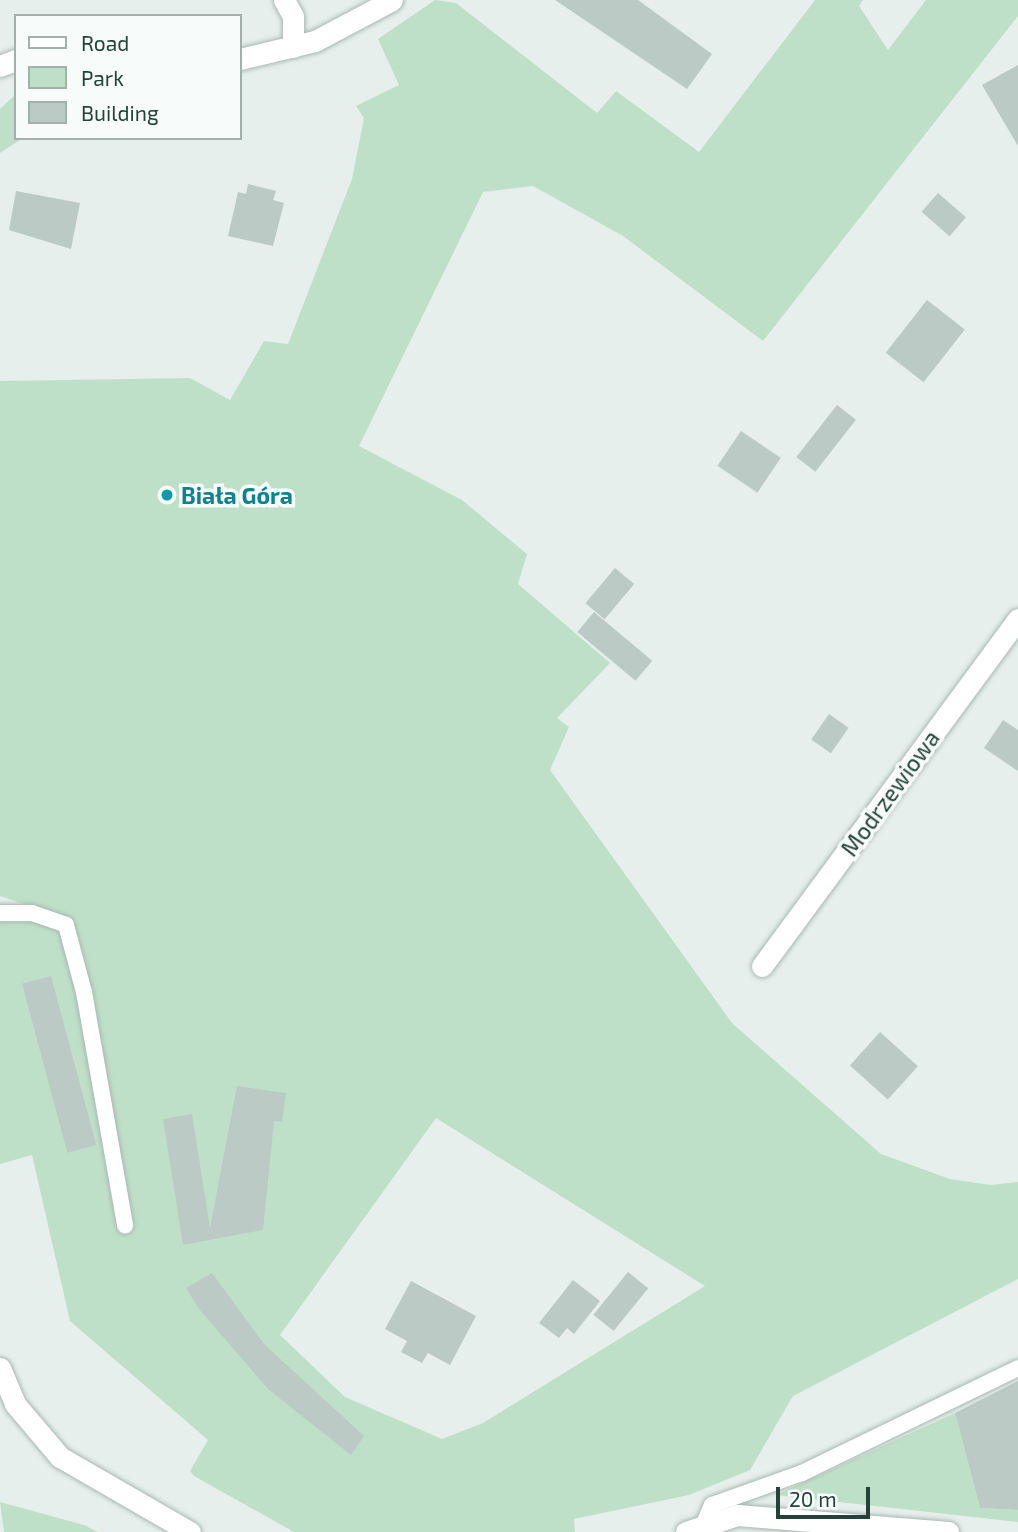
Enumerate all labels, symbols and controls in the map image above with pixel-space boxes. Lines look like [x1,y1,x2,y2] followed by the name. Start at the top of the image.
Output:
[14,14,242,140] legend
[81,30,129,55] text: Road
[81,65,124,90] text: Park
[81,100,159,125] text: Building
[181,481,293,509] place label: Biała Góra
[159,487,175,503] marker: Biała Góra
[835,725,945,861] street label: Modrzewiowa
[780,1472,874,1516] scale bar
[789,1486,837,1511] text: 20 m

